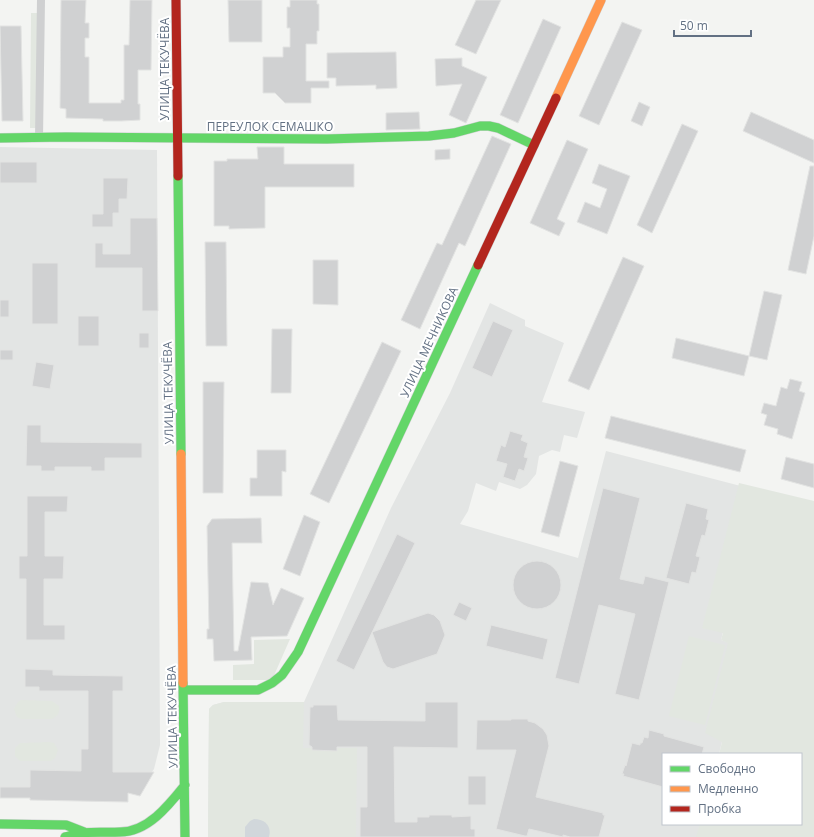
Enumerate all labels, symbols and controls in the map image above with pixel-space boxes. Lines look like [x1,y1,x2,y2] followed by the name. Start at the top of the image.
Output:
[674,12,751,38] scale bar
[156,17,173,120] street label: УЛИЦА ТЕКУЧЁВА
[680,17,708,34] text: 50 m
[207,118,333,135] street label: ПЕРЕУЛОК СЕМАШКО
[396,284,462,400] street label: УЛИЦА МЕЧНИКОВА
[159,341,177,445] street label: УЛИЦА ТЕКУЧЁВА
[163,665,181,769] street label: УЛИЦА ТЕКУЧЁВА
[662,753,802,825] legend
[698,760,756,777] text: Свободно
[698,780,758,797] text: Медленно
[698,800,741,817] text: Пробка

